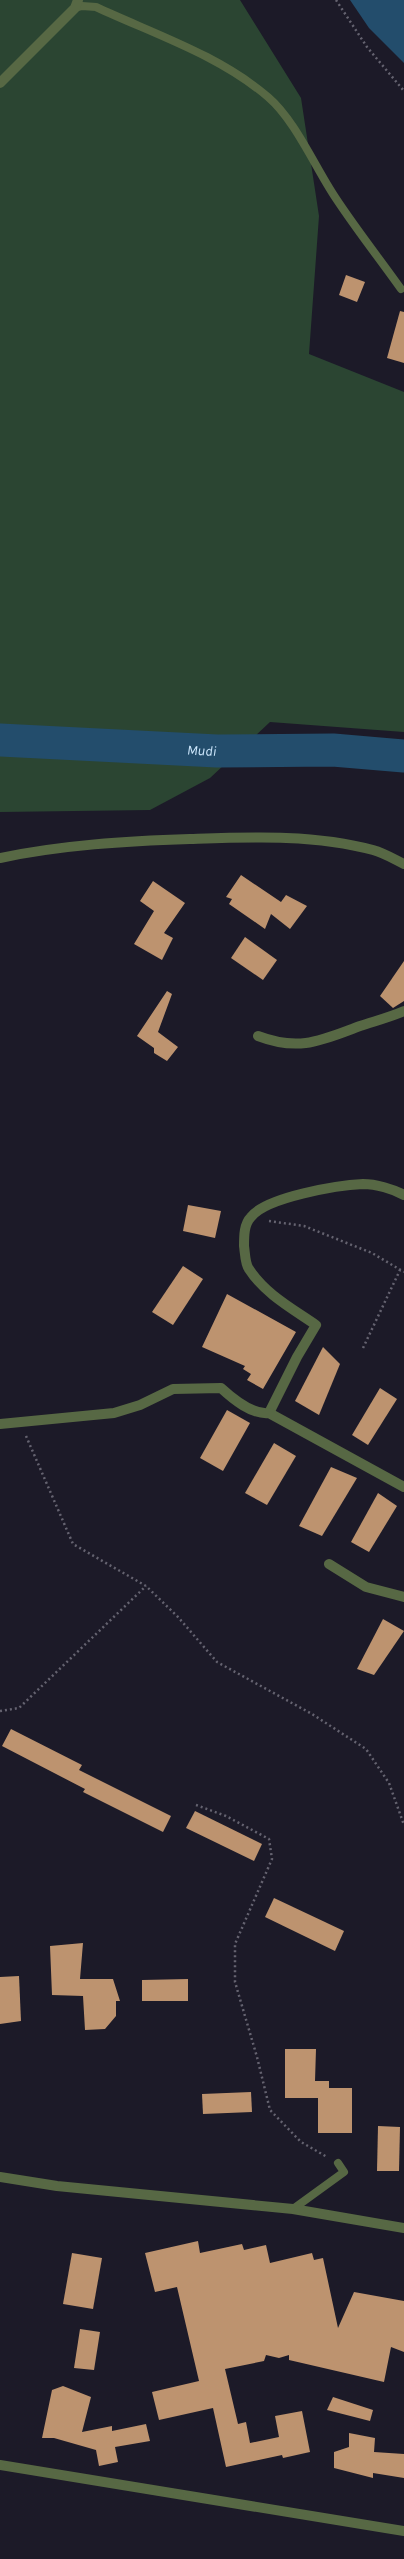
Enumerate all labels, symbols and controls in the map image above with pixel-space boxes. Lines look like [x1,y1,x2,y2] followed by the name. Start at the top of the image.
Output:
[187,741,217,759] water label: Mudi

